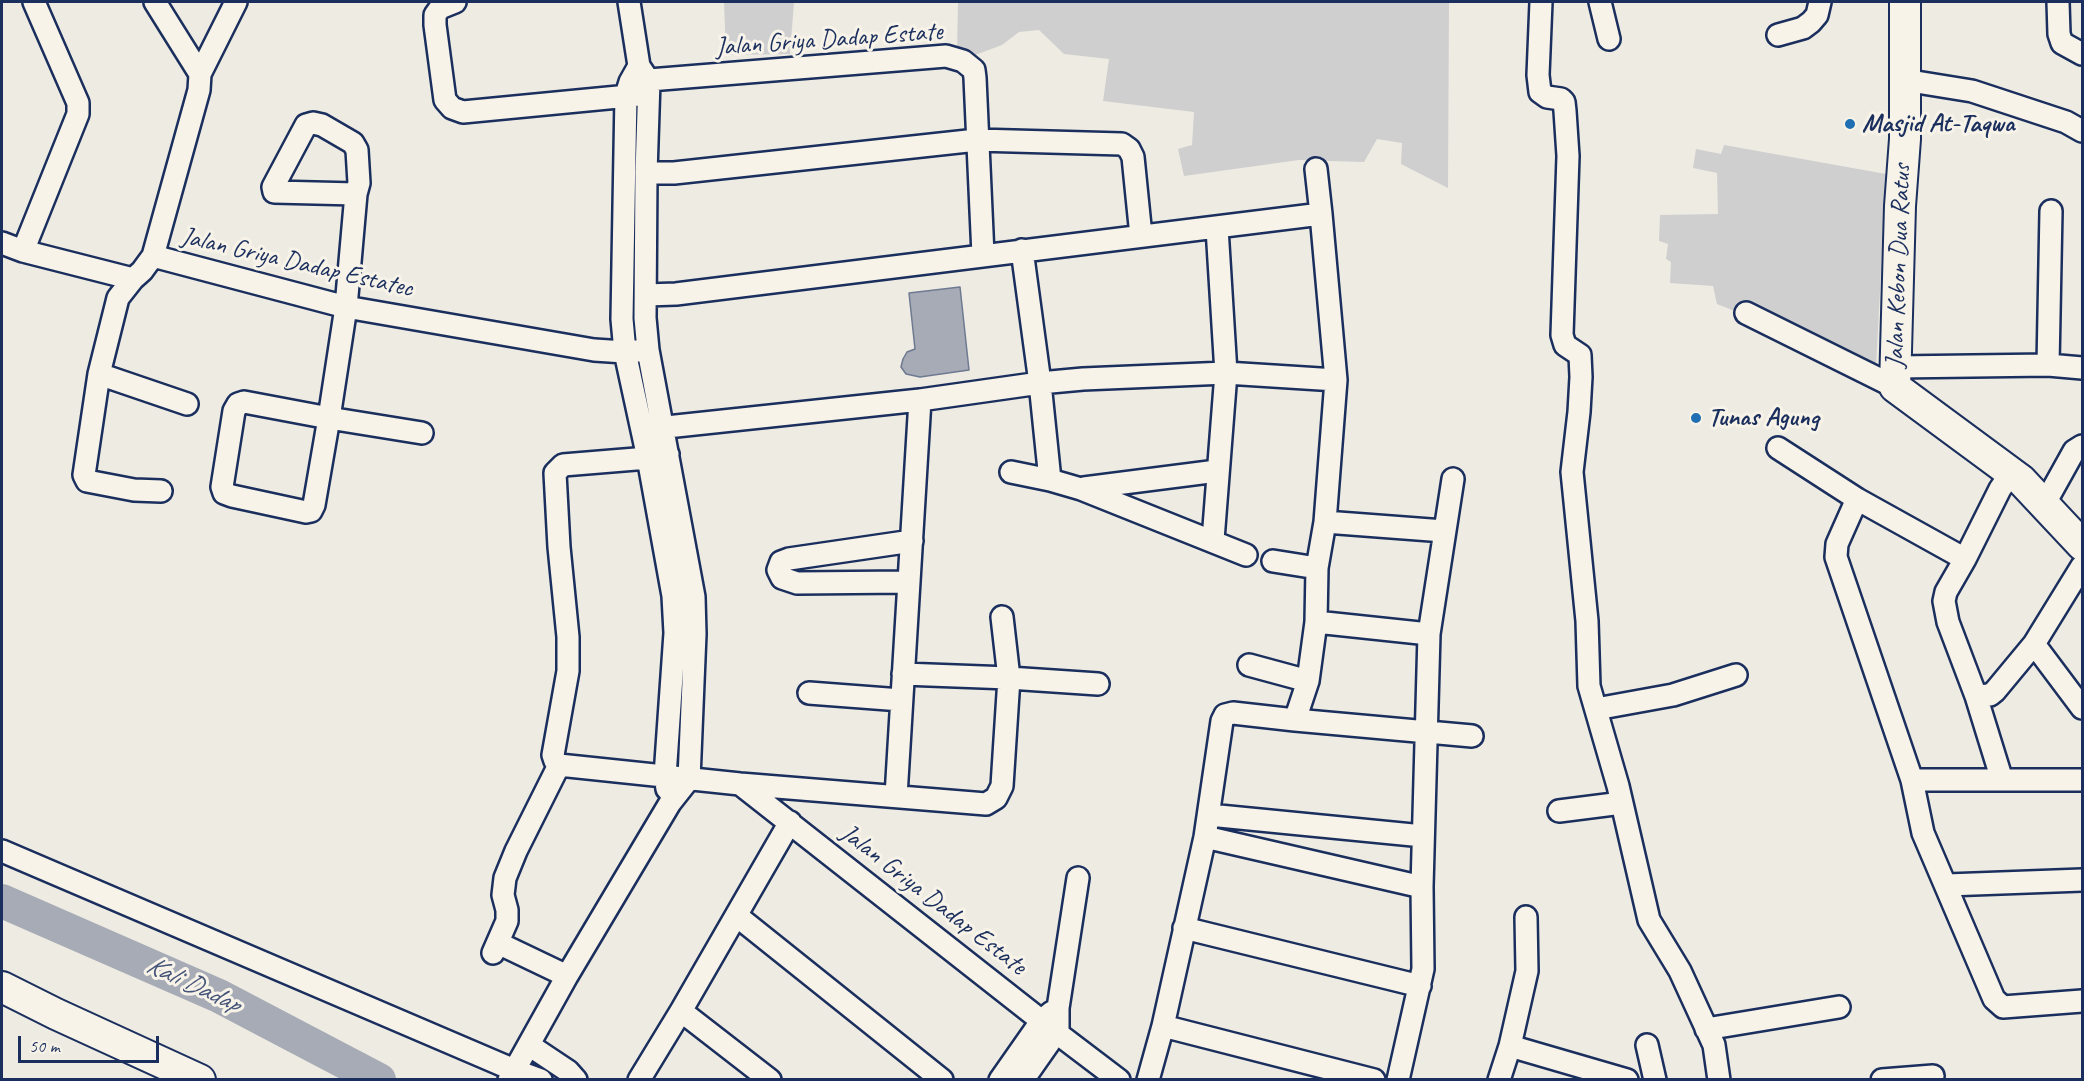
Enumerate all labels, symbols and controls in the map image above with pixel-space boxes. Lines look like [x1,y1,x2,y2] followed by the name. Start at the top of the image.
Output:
[715,17,943,63] street label: Jalan Griya Dadap Estate
[1862,108,2014,140] place label: Masjid At-Taqwa
[1843,117,1857,131] marker: Masjid At-Taqwa
[1880,163,1918,369] street label: Jalan Kebon Dua Ratus
[178,221,416,305] street label: Jalan Griya Dadap Estatec
[1708,402,1819,434] place label: Tunas Agung
[1689,411,1703,425] marker: Tunas Agung
[834,818,1032,982] street label: Jalan Griya Dadap Estate
[141,949,245,1021] water label: Kali Dadap
[21,1024,162,1062] scale bar
[29,1035,60,1057] text: 50 m

